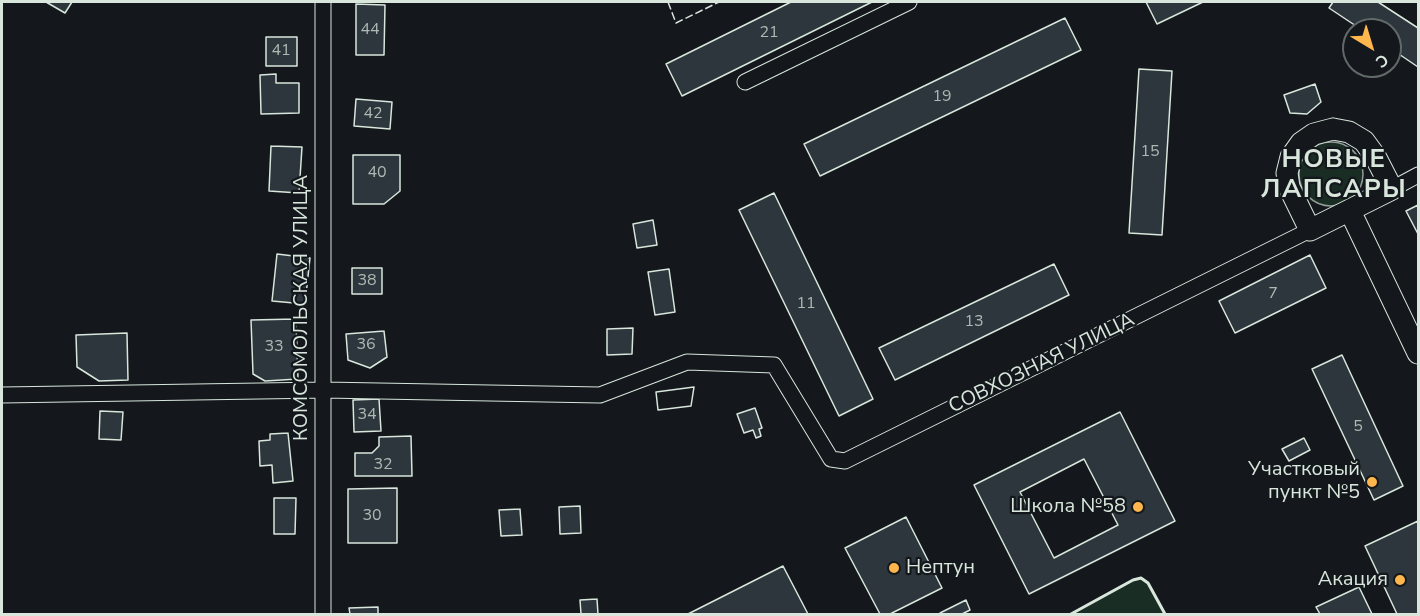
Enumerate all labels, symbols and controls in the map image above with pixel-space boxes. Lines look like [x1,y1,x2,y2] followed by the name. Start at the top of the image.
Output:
[1342,18,1402,78] north arrow
[360,20,380,40] house number: 44
[759,23,779,43] house number: 21
[271,41,291,61] house number: 41
[1371,49,1393,73] text: С
[932,87,952,107] house number: 19
[363,104,383,124] house number: 42
[1140,142,1160,162] house number: 15
[1261,145,1407,206] district label: НОВЫЕ ЛАПСАРЫ
[367,163,387,183] house number: 40
[290,175,314,441] street label: КОМСОМОЛЬСКАЯ УЛИЦА
[357,271,377,291] house number: 38
[1268,284,1278,304] house number: 7
[796,294,816,314] house number: 11
[945,309,1139,419] street label: СОВХОЗНАЯ УЛИЦА
[964,312,984,332] house number: 13
[356,335,376,355] house number: 36
[264,337,284,357] house number: 33
[357,405,377,425] house number: 34
[1353,417,1363,437] house number: 5
[373,455,393,475] house number: 32
[1248,458,1360,505] place label: Участковый пункт №5
[1365,475,1379,489] marker: Участковый пункт №5
[1010,495,1126,519] place label: Школа №58
[1131,500,1145,514] marker: Школа №58
[362,506,382,526] house number: 30
[906,556,975,580] place label: Нептун
[887,561,901,575] marker: Нептун
[1318,568,1388,592] place label: Акация
[1393,573,1407,587] marker: Акация

